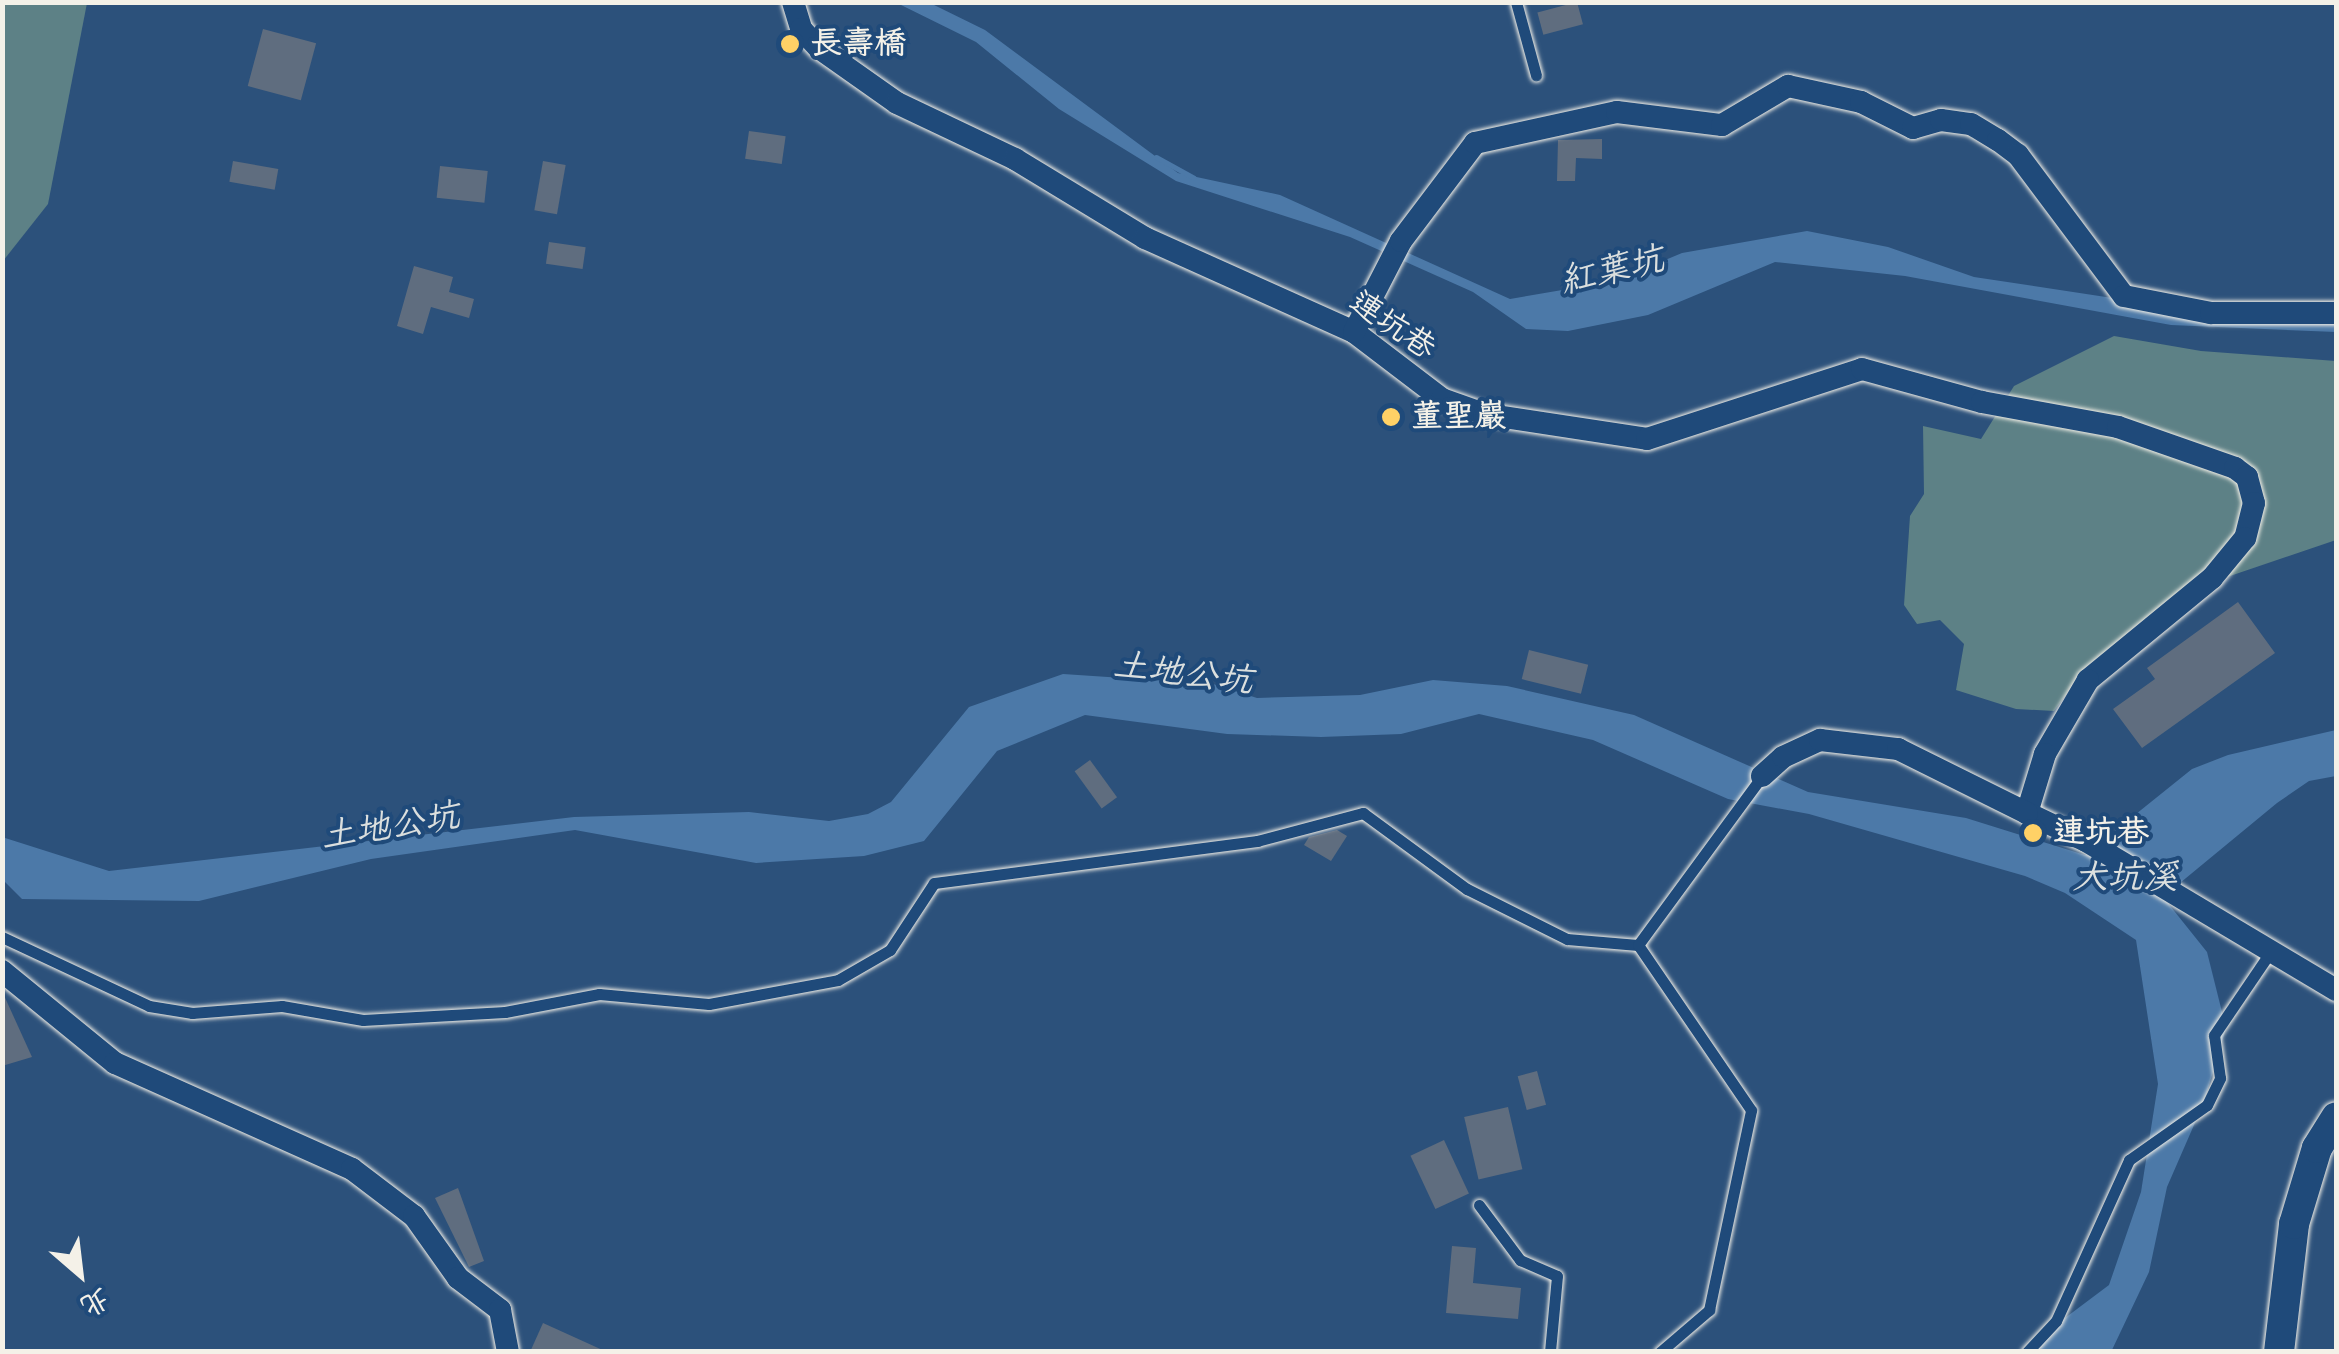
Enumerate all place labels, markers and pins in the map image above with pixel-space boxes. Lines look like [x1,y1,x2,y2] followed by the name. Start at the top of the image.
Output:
[810,25,906,63] place label: 長壽橋
[779,33,801,55] marker: 長壽橋
[1411,398,1507,436] place label: 董聖巖
[1380,406,1402,428] marker: 董聖巖
[2053,814,2149,852] place label: 連坑巷
[2022,822,2044,844] marker: 連坑巷

